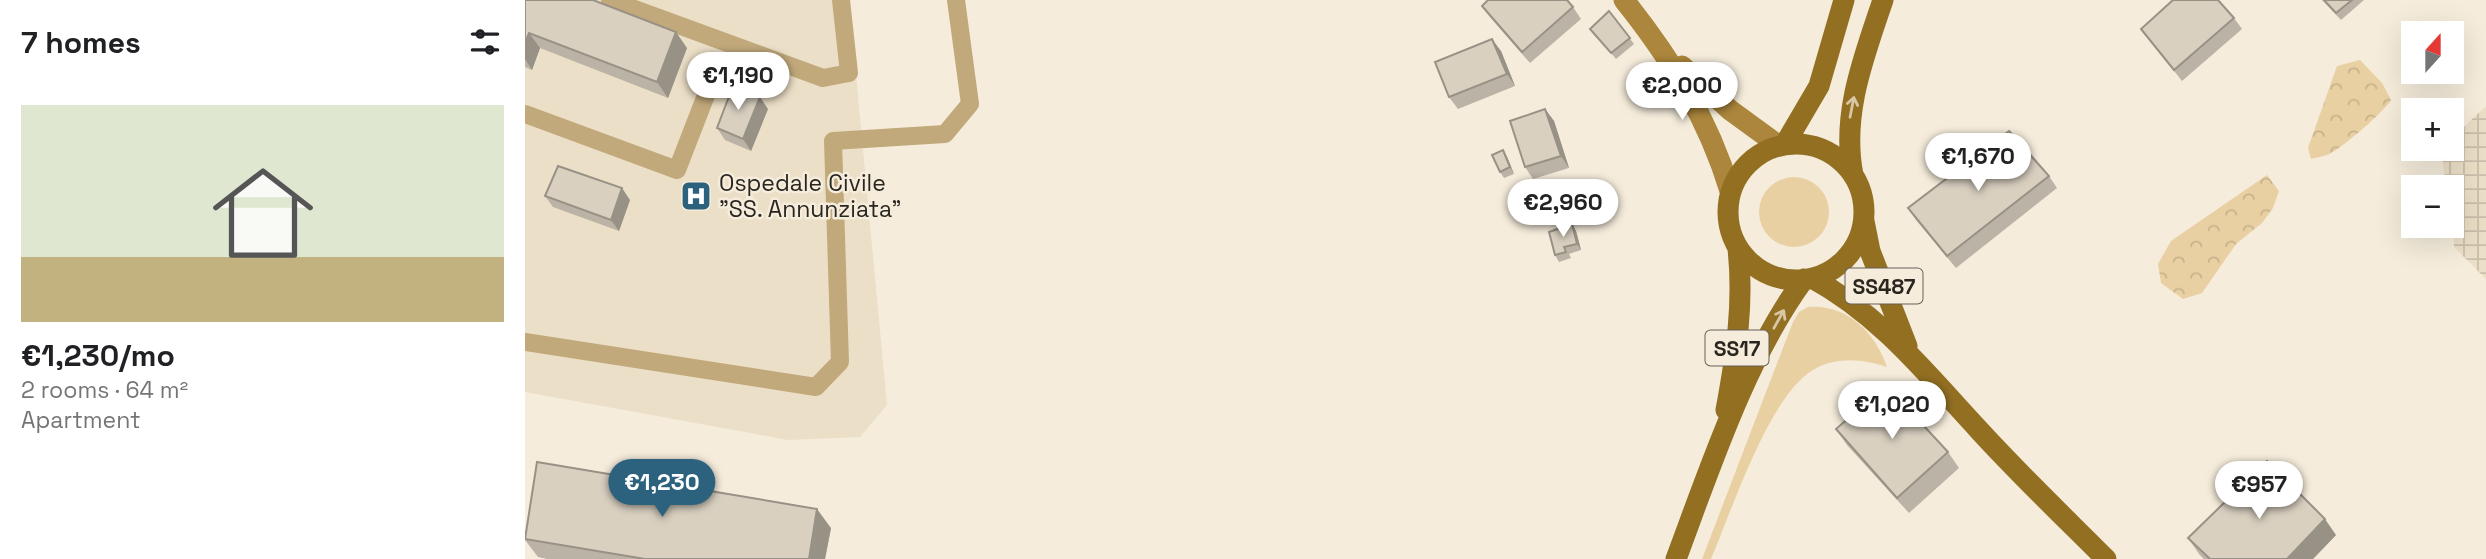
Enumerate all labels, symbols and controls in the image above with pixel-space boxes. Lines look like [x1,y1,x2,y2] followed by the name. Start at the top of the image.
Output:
[2401,21,2464,84] north arrow
[2401,21,2464,238] map controls
[21,23,141,62] text: 7 homes
[466,23,504,61] icon: filters
[681,52,795,112] pin: €1,190
[702,60,774,90] text: €1,190
[1625,62,1739,122] pin: €2,000
[1642,70,1722,100] text: €2,000
[1845,96,1859,119] one-way arrow
[2401,98,2464,161] button: +
[1921,134,2035,193] pin: €1,670
[1941,141,2015,171] text: €1,670
[200,150,326,276] icon: home
[719,168,901,224] place label: Ospedale Civile "SS. Annunziata"
[2401,175,2464,238] button: −
[679,179,713,213] hospital icon: Ospedale Civile "SS. Annunziata"
[1506,180,1620,239] pin: €2,960
[1523,187,1603,217] text: €2,960
[1845,268,1923,304] road number: SS487
[1772,309,1786,329] one-way arrow
[1705,330,1769,366] road number: SS17
[21,336,175,375] text: €1,230/mo
[21,375,188,405] text: 2 rooms · 64 m²
[1835,382,1949,441] pin: €1,020
[1854,389,1930,419] text: €1,020
[21,405,141,435] text: Apartment
[605,460,719,519] pin: €1,230
[2218,462,2300,521] pin: €957
[624,467,700,497] text: €1,230
[2231,469,2287,499] text: €957

